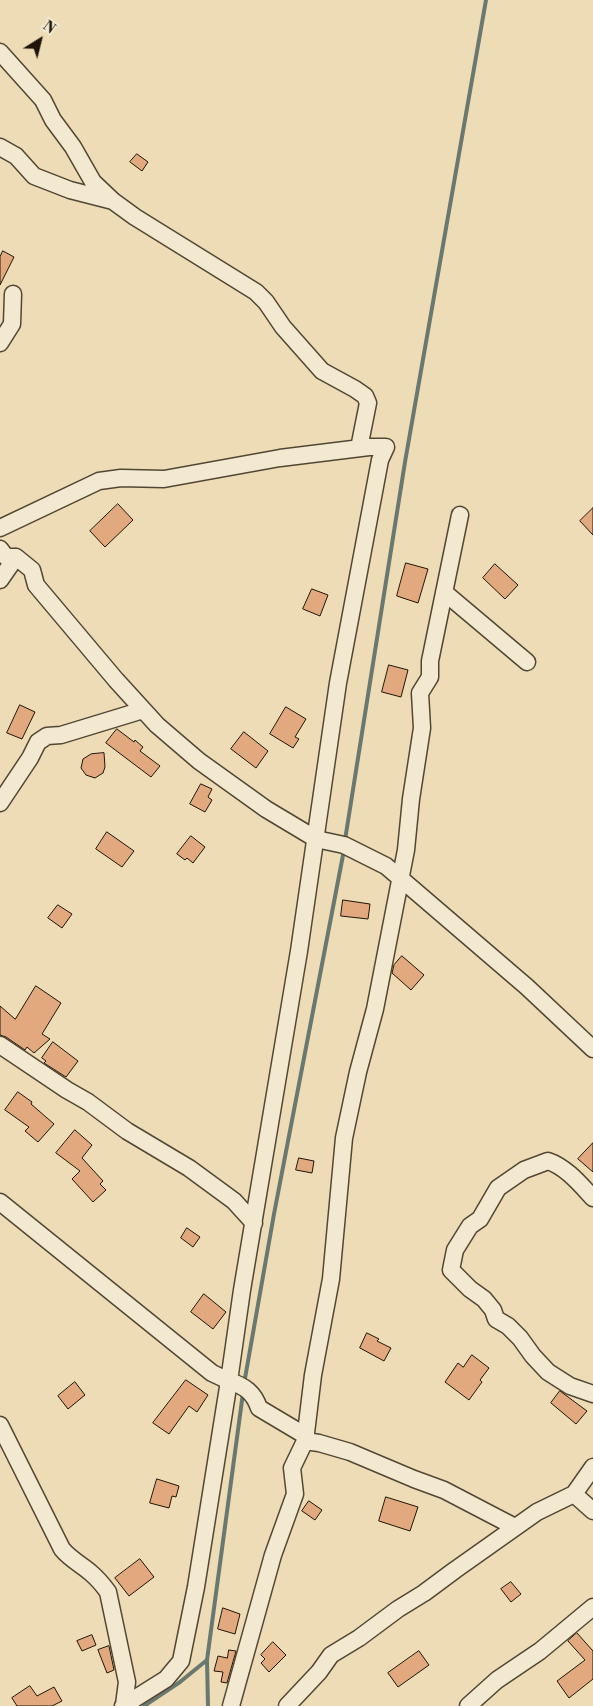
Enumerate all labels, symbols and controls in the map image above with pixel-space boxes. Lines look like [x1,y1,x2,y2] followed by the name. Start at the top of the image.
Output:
[15,15,65,65] north arrow
[39,17,59,38] text: N

